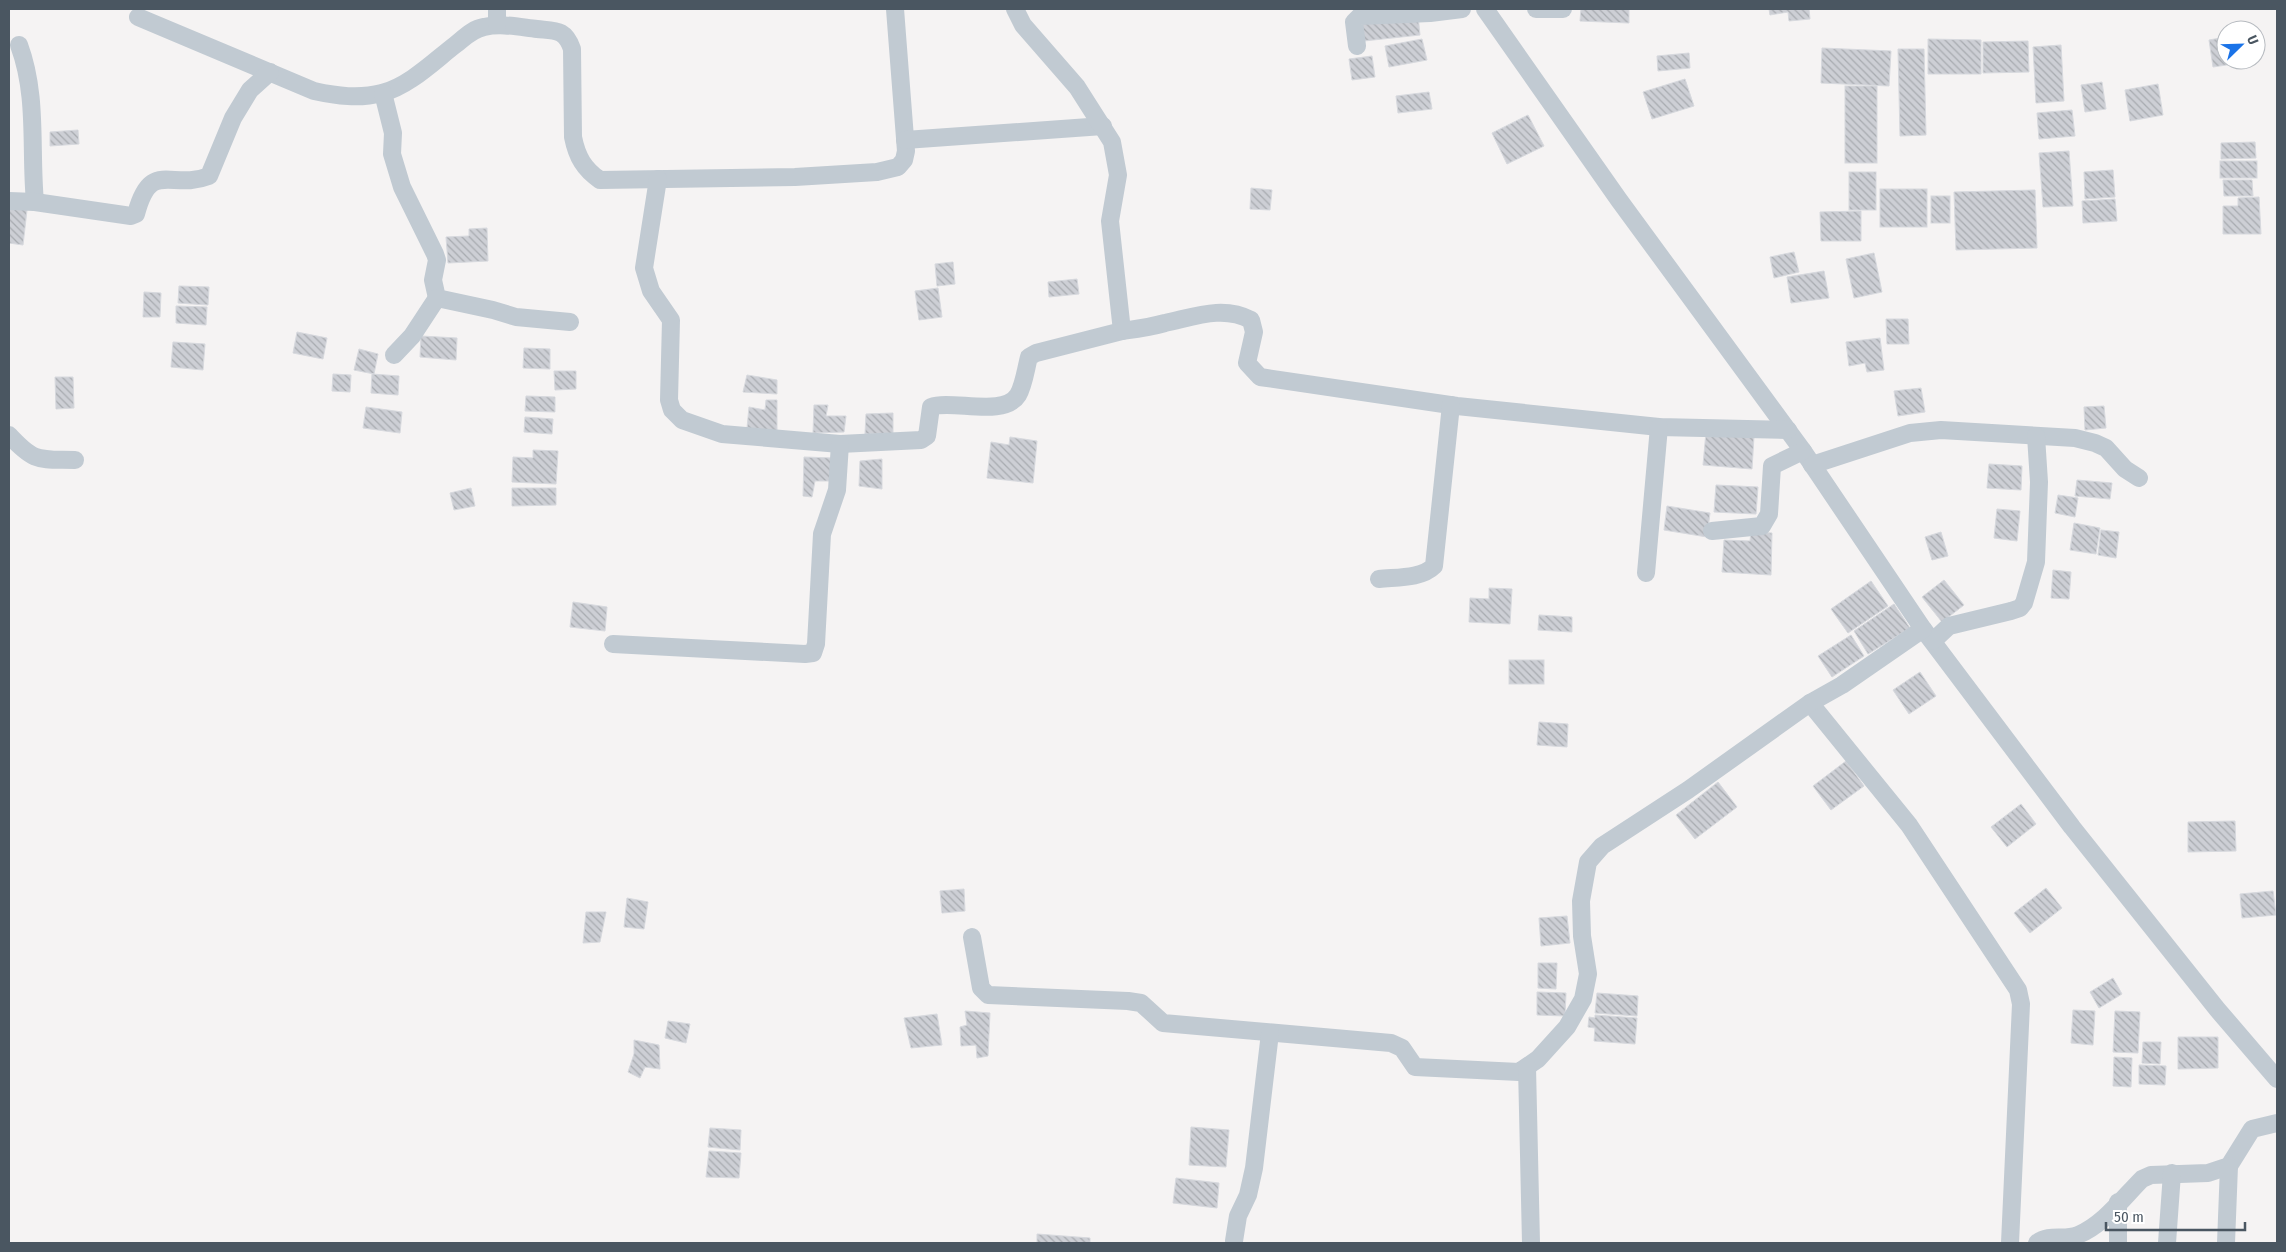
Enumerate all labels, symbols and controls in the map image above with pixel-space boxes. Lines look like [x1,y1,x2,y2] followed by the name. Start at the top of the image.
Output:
[2216,20,2266,70] north arrow
[2243,33,2262,47] text: U
[2106,1200,2245,1232] scale bar
[2114,1208,2144,1226] text: 50 m

